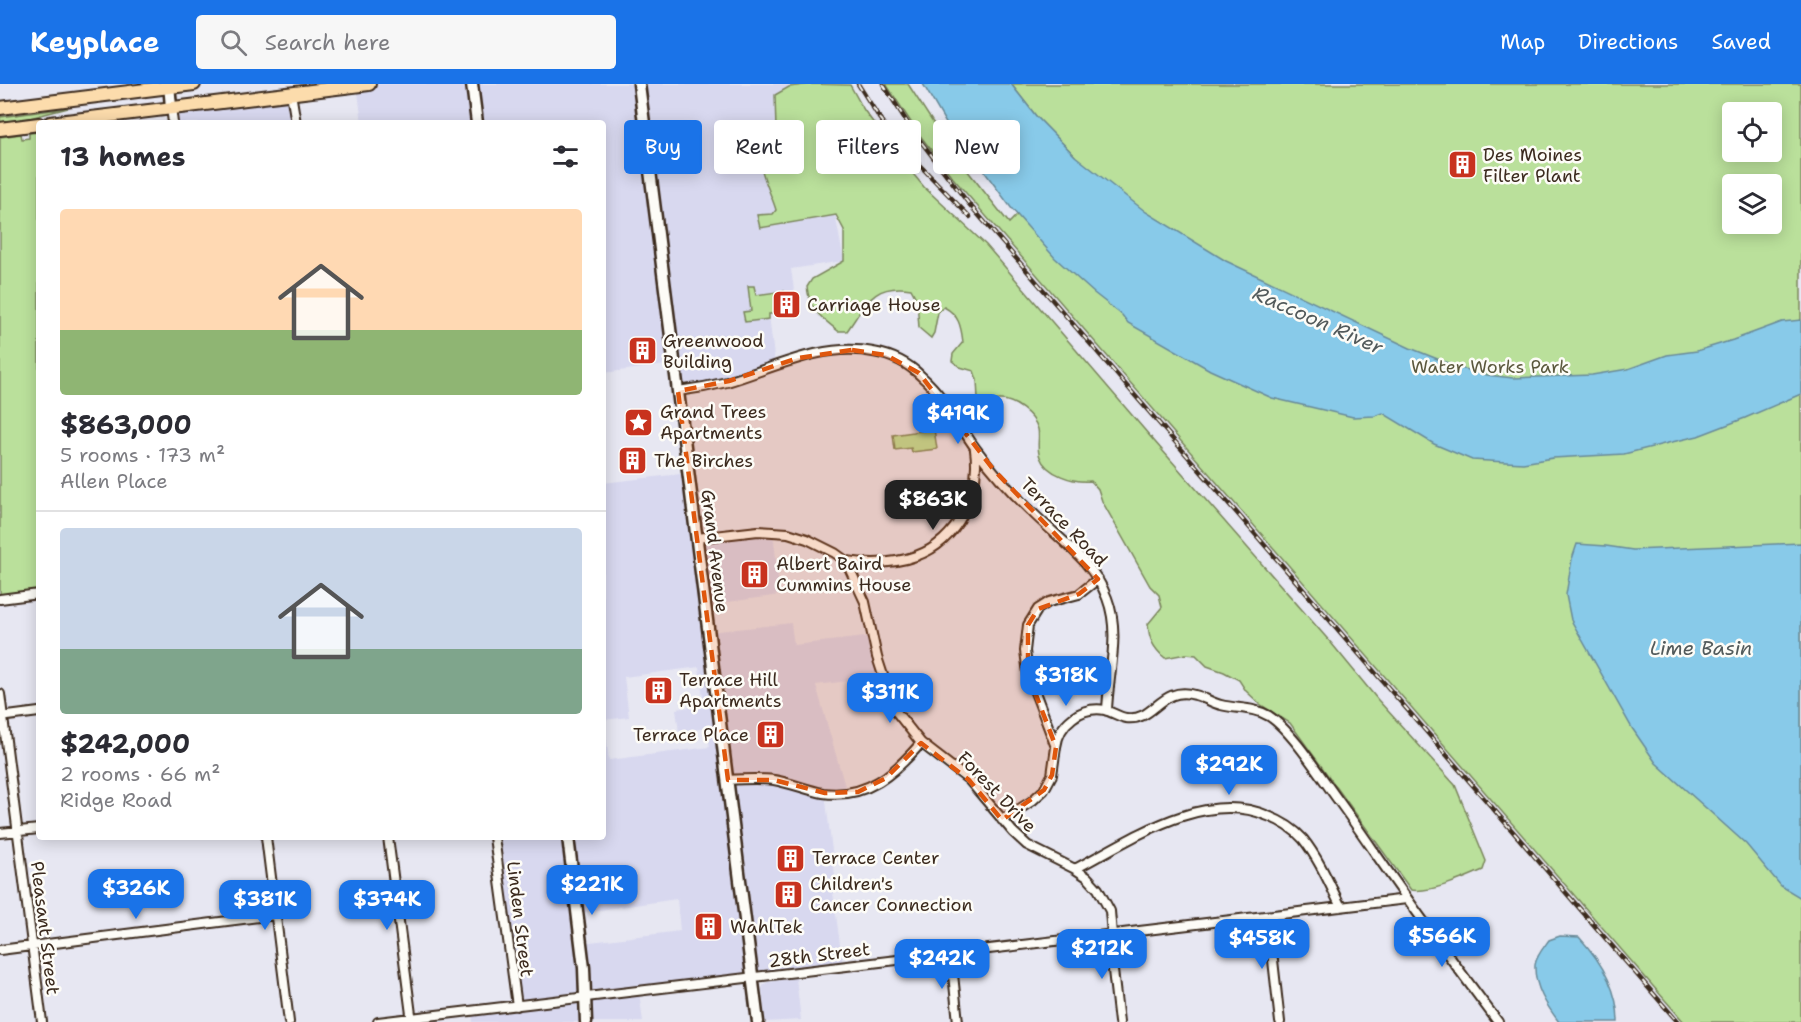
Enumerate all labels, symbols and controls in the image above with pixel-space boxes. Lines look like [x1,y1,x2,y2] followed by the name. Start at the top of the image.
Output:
[196,15,616,69] search box
[30,23,160,61] text: Keyplace
[217,26,250,59] icon: search
[265,28,390,57] text: Search here
[1500,28,1545,56] text: Map
[1578,28,1678,56] text: Directions
[1711,28,1771,56] text: Saved
[1722,102,1782,234] map controls
[1722,102,1782,162] button: locate
[624,120,702,174] chip: Buy
[714,120,804,174] chip: Rent
[816,120,921,174] chip: Filters
[933,120,1020,174] chip: New
[60,139,186,174] text: 13 homes
[549,140,582,173] icon: filters
[1483,143,1582,188] place label: Des Moines Filter Plant
[1446,149,1478,181] building icon: Des Moines Filter Plant
[1722,174,1782,234] button: layers
[267,248,375,356] icon: home
[1249,280,1388,361] water label: Raccoon River
[770,289,802,321] building icon: Carriage House
[807,293,941,317] place label: Carriage House
[663,329,764,374] place label: Greenwood Building
[626,335,658,367] building icon: Greenwood Building
[1411,355,1569,379] park label: Water Works Park
[916,394,1000,445] pin: $419K
[660,400,767,445] place label: Grand Trees Apartments
[927,400,989,426] text: $419K
[623,406,655,438] place icon: Grand Trees Apartments
[60,407,192,442] text: $863,000
[60,442,225,468] text: 5 rooms · 173 m²
[617,445,649,477] building icon: The Birches
[654,449,753,473] place label: The Birches
[60,468,167,494] text: Allen Place
[1015,472,1113,572] street label: Terrace Road
[891,480,975,531] pin: $863K
[899,486,967,512] text: $863K
[696,488,734,614] street label: Grand Avenue
[776,552,911,597] place label: Albert Baird Cummins House
[739,558,771,590] building icon: Albert Baird Cummins House
[267,567,375,675] icon: home
[1650,635,1752,661] water label: Lime Basin
[1024,656,1108,707] pin: $318K
[1034,662,1098,688] text: $318K
[679,668,782,713] place label: Terrace Hill Apartments
[848,673,932,724] pin: $311K
[642,674,674,706] building icon: Terrace Hill Apartments
[861,679,919,705] text: $311K
[754,719,786,751] building icon: Terrace Place
[633,723,749,747] place label: Terrace Place
[60,726,190,761] text: $242,000
[1187,745,1271,796] pin: $292K
[952,746,1042,838] street label: Forest Drive
[1195,751,1263,777] text: $292K
[60,761,221,787] text: 2 rooms · 66 m²
[60,787,172,813] text: Ridge Road
[775,842,807,874] building icon: Terrace Center
[812,846,939,870] place label: Terrace Center
[25,860,65,996] street label: Pleasant Street
[501,860,539,978] street label: Linden Street
[550,865,634,916] pin: $221K
[94,869,178,920] pin: $326K
[561,871,623,897] text: $221K
[810,872,972,917] place label: Children's Cancer Connection
[102,875,170,901] text: $326K
[773,878,805,910] building icon: Children's Cancer Connection
[223,880,307,931] pin: $381K
[345,880,429,931] pin: $374K
[233,886,297,912] text: $381K
[353,886,421,912] text: $374K
[693,911,725,943] building icon: WahlTek
[730,915,803,939] place label: WahlTek
[1400,917,1484,968] pin: $566K
[1220,919,1304,970] pin: $458K
[1408,923,1476,949] text: $566K
[1228,925,1296,951] text: $458K
[1060,929,1144,980] pin: $212K
[1071,935,1133,961] text: $212K
[767,937,871,973] street label: 28th Street
[900,939,984,990] pin: $242K
[908,945,976,971] text: $242K

